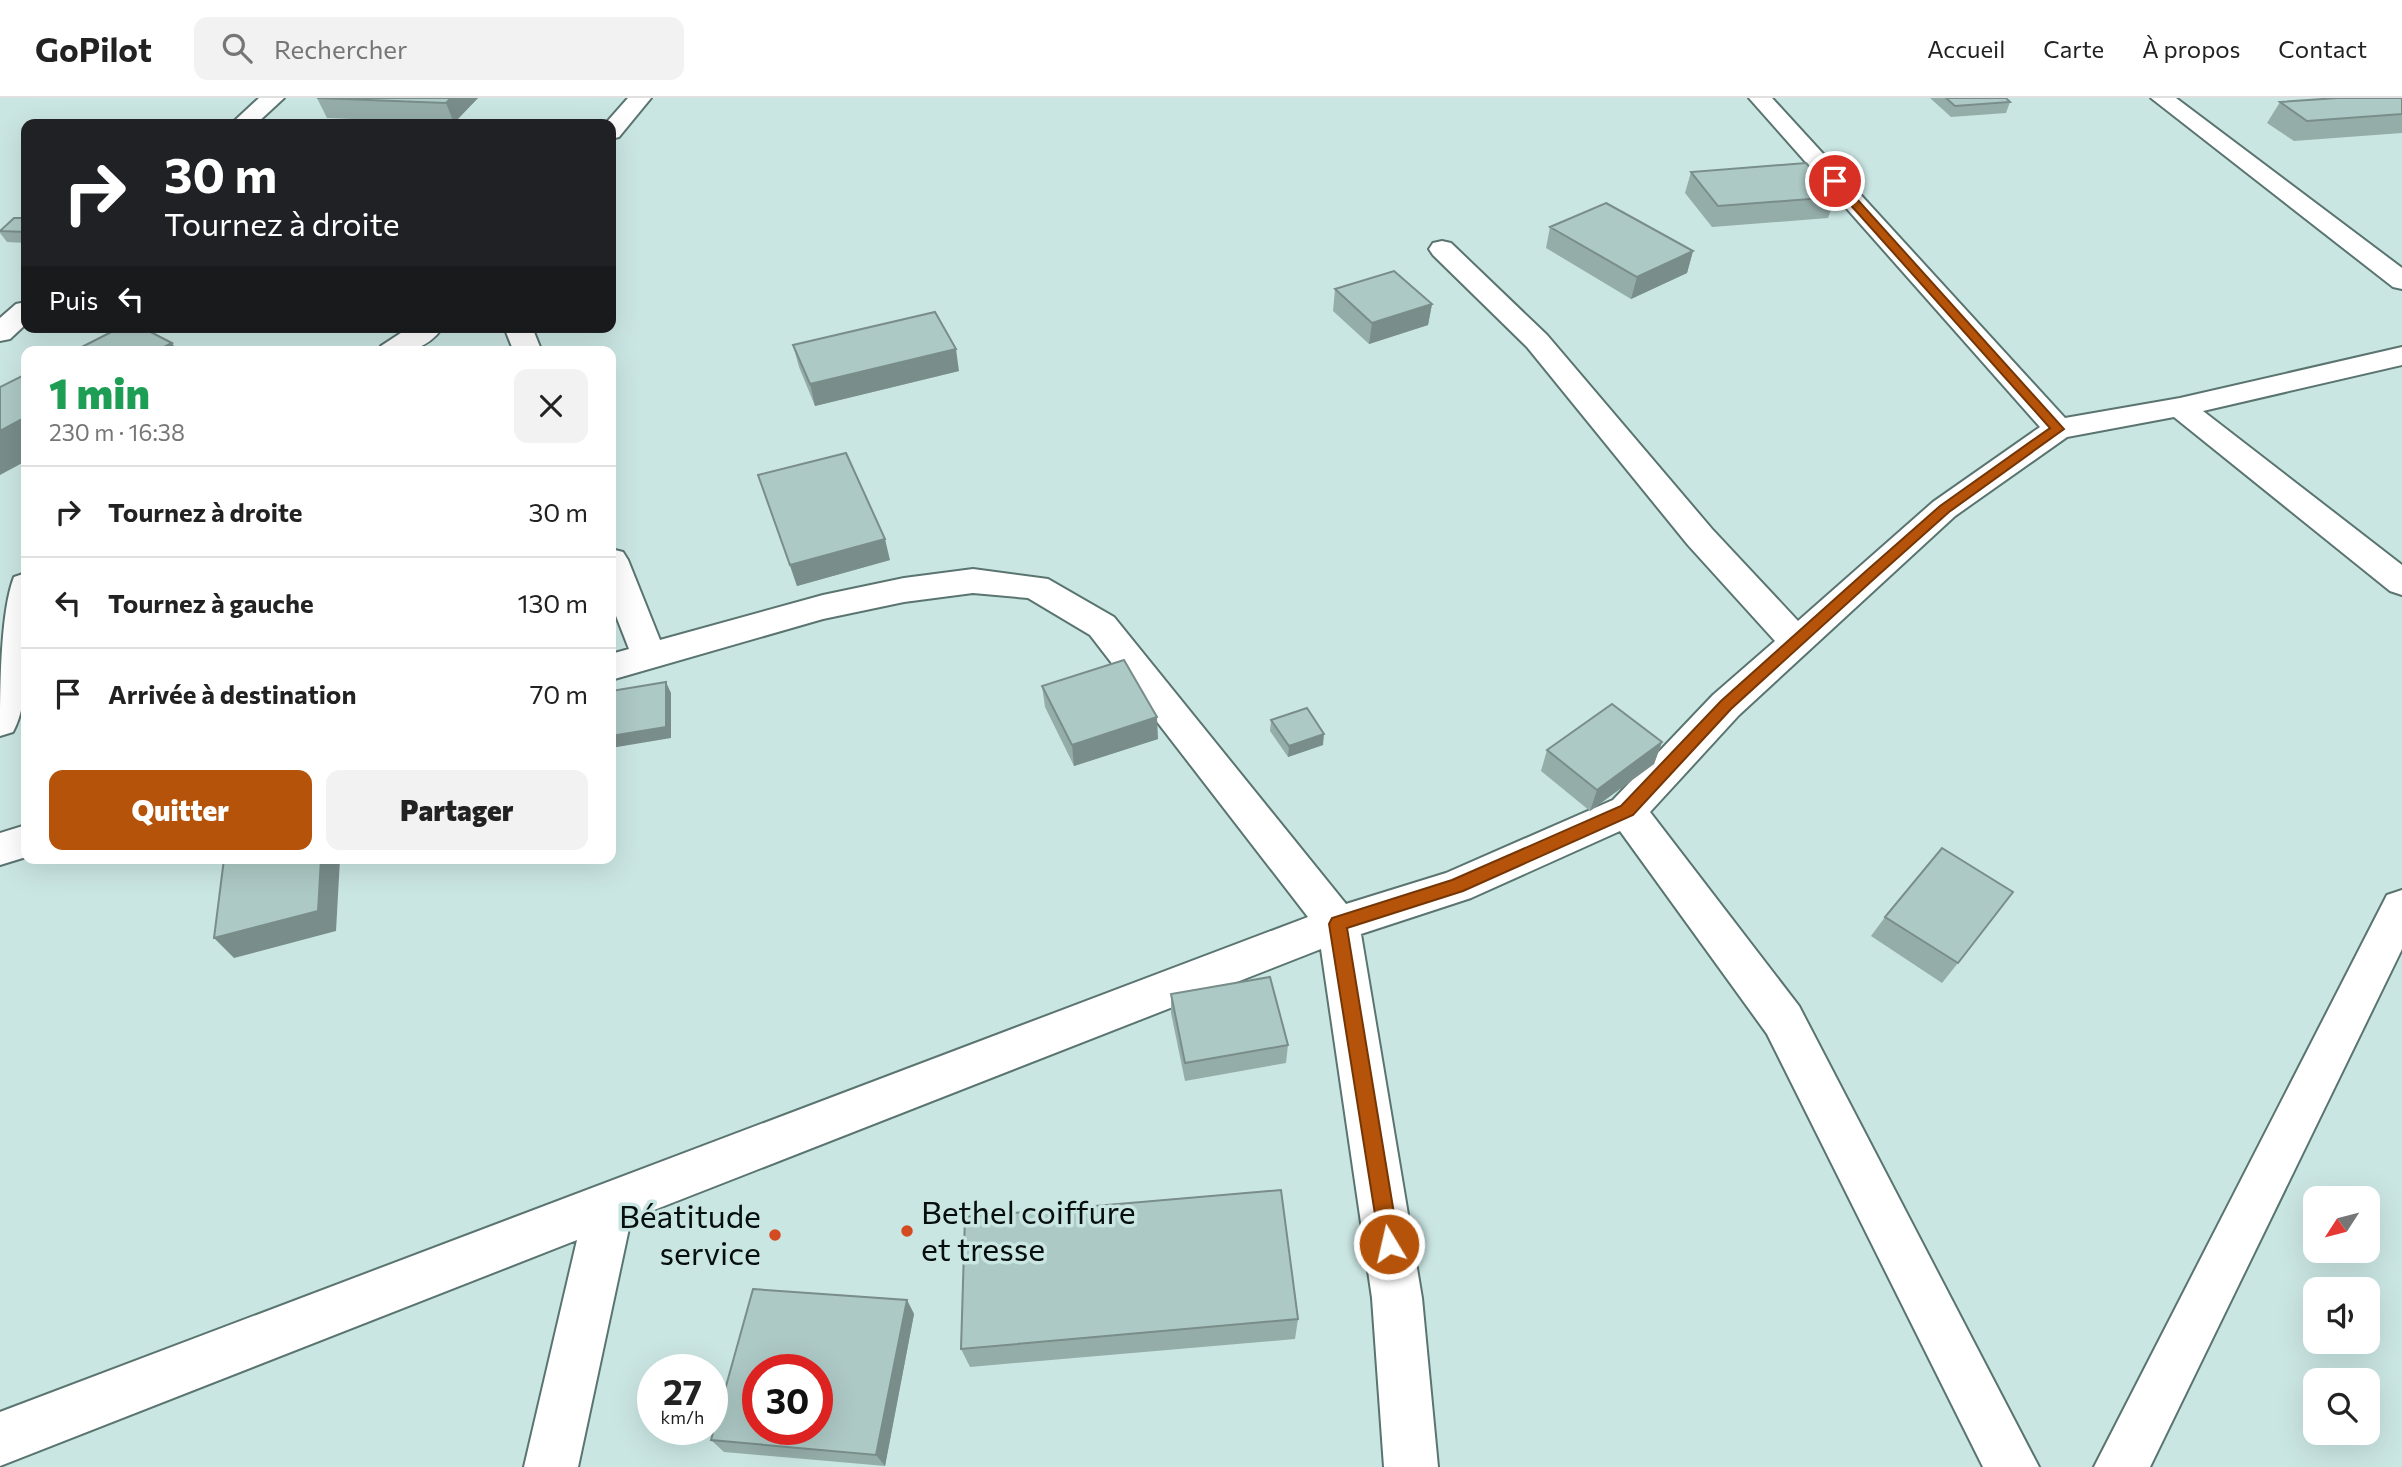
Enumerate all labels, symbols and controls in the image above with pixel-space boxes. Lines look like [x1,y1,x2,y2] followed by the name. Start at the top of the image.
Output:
[194,17,684,80] search box
[35,28,152,69] text: GoPilot
[218,29,256,67] icon: search
[274,33,407,64] text: Rechercher
[1927,34,2005,63] text: Accueil
[2043,34,2104,63] text: Carte
[2142,34,2240,63] text: À propos
[2278,34,2367,63] text: Contact
[164,143,277,203] text: 30 m
[49,147,140,238] icon: right
[1805,151,1865,211] pin
[1816,162,1854,200] icon: arrive
[164,203,400,243] text: Tournez à droite
[112,280,150,318] icon: left
[49,284,98,315] text: Puis
[49,366,150,418] text: 1 min
[514,369,588,443] button: close
[49,418,185,446] text: 230 m · 16:38
[49,493,87,531] icon: right
[108,496,303,527] text: Tournez à droite
[529,496,588,527] text: 30 m
[49,584,87,622] icon: left
[108,587,314,618] text: Tournez à gauche
[517,587,588,618] text: 130 m
[49,675,87,713] icon: arrive
[108,678,356,709] text: Arrivée à destination
[530,678,588,709] text: 70 m
[49,770,312,850] button: Quitter
[326,770,588,850] button: Partager
[2303,1186,2380,1264] north arrow
[2303,1186,2380,1445] map controls
[921,1191,1136,1268] place label: Bethel coiffure et tresse
[619,1195,761,1272] place label: Béatitude service
[1352,1207,1426,1281] position arrow
[899,1223,915,1239] marker: Bethel coiffure et tresse
[767,1227,783,1243] marker: Béatitude service
[2303,1277,2380,1354] button: sound
[742,1354,833,1445] speed limit sign: 30
[2303,1368,2380,1445] button: search
[663,1369,702,1412] text: 27
[661,1406,704,1428] text: km/h

